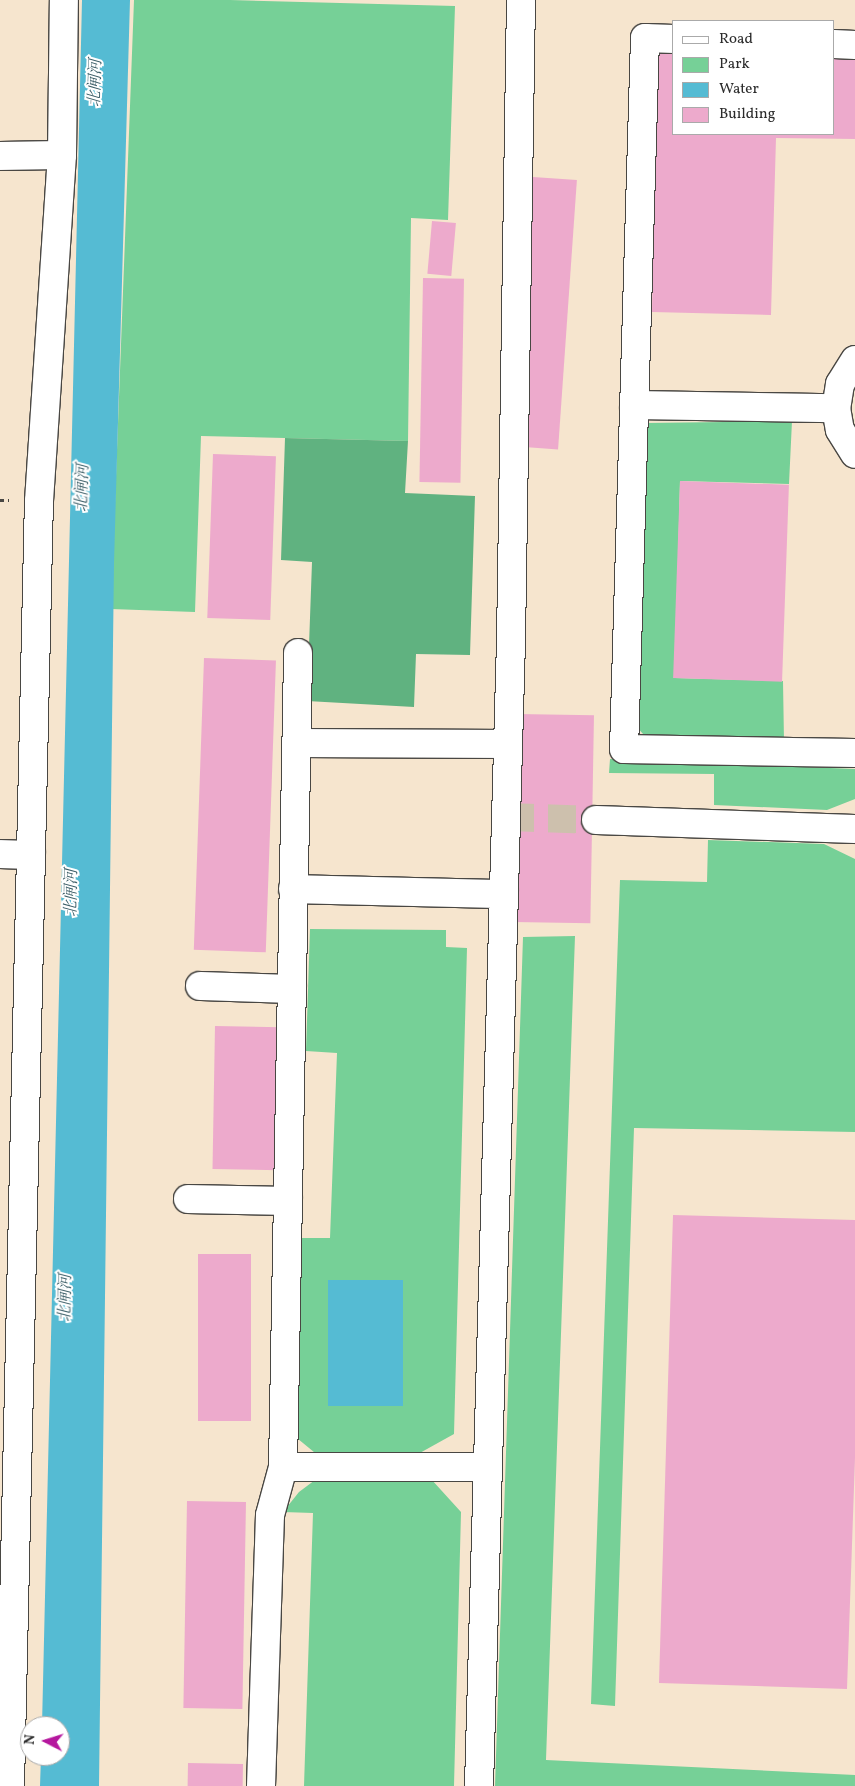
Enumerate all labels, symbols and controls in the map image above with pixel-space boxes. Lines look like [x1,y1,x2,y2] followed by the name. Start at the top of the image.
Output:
[672,20,835,135] legend
[719,29,753,50] text: Road
[719,54,750,75] text: Park
[86,59,106,107] water label: 北闸河
[719,79,759,100] text: Water
[719,104,775,125] text: Building
[73,464,93,512] water label: 北闸河
[62,869,82,917] water label: 北闸河
[56,1274,76,1322] water label: 北闸河
[20,1716,70,1766] north arrow
[21,1734,40,1746] text: N

